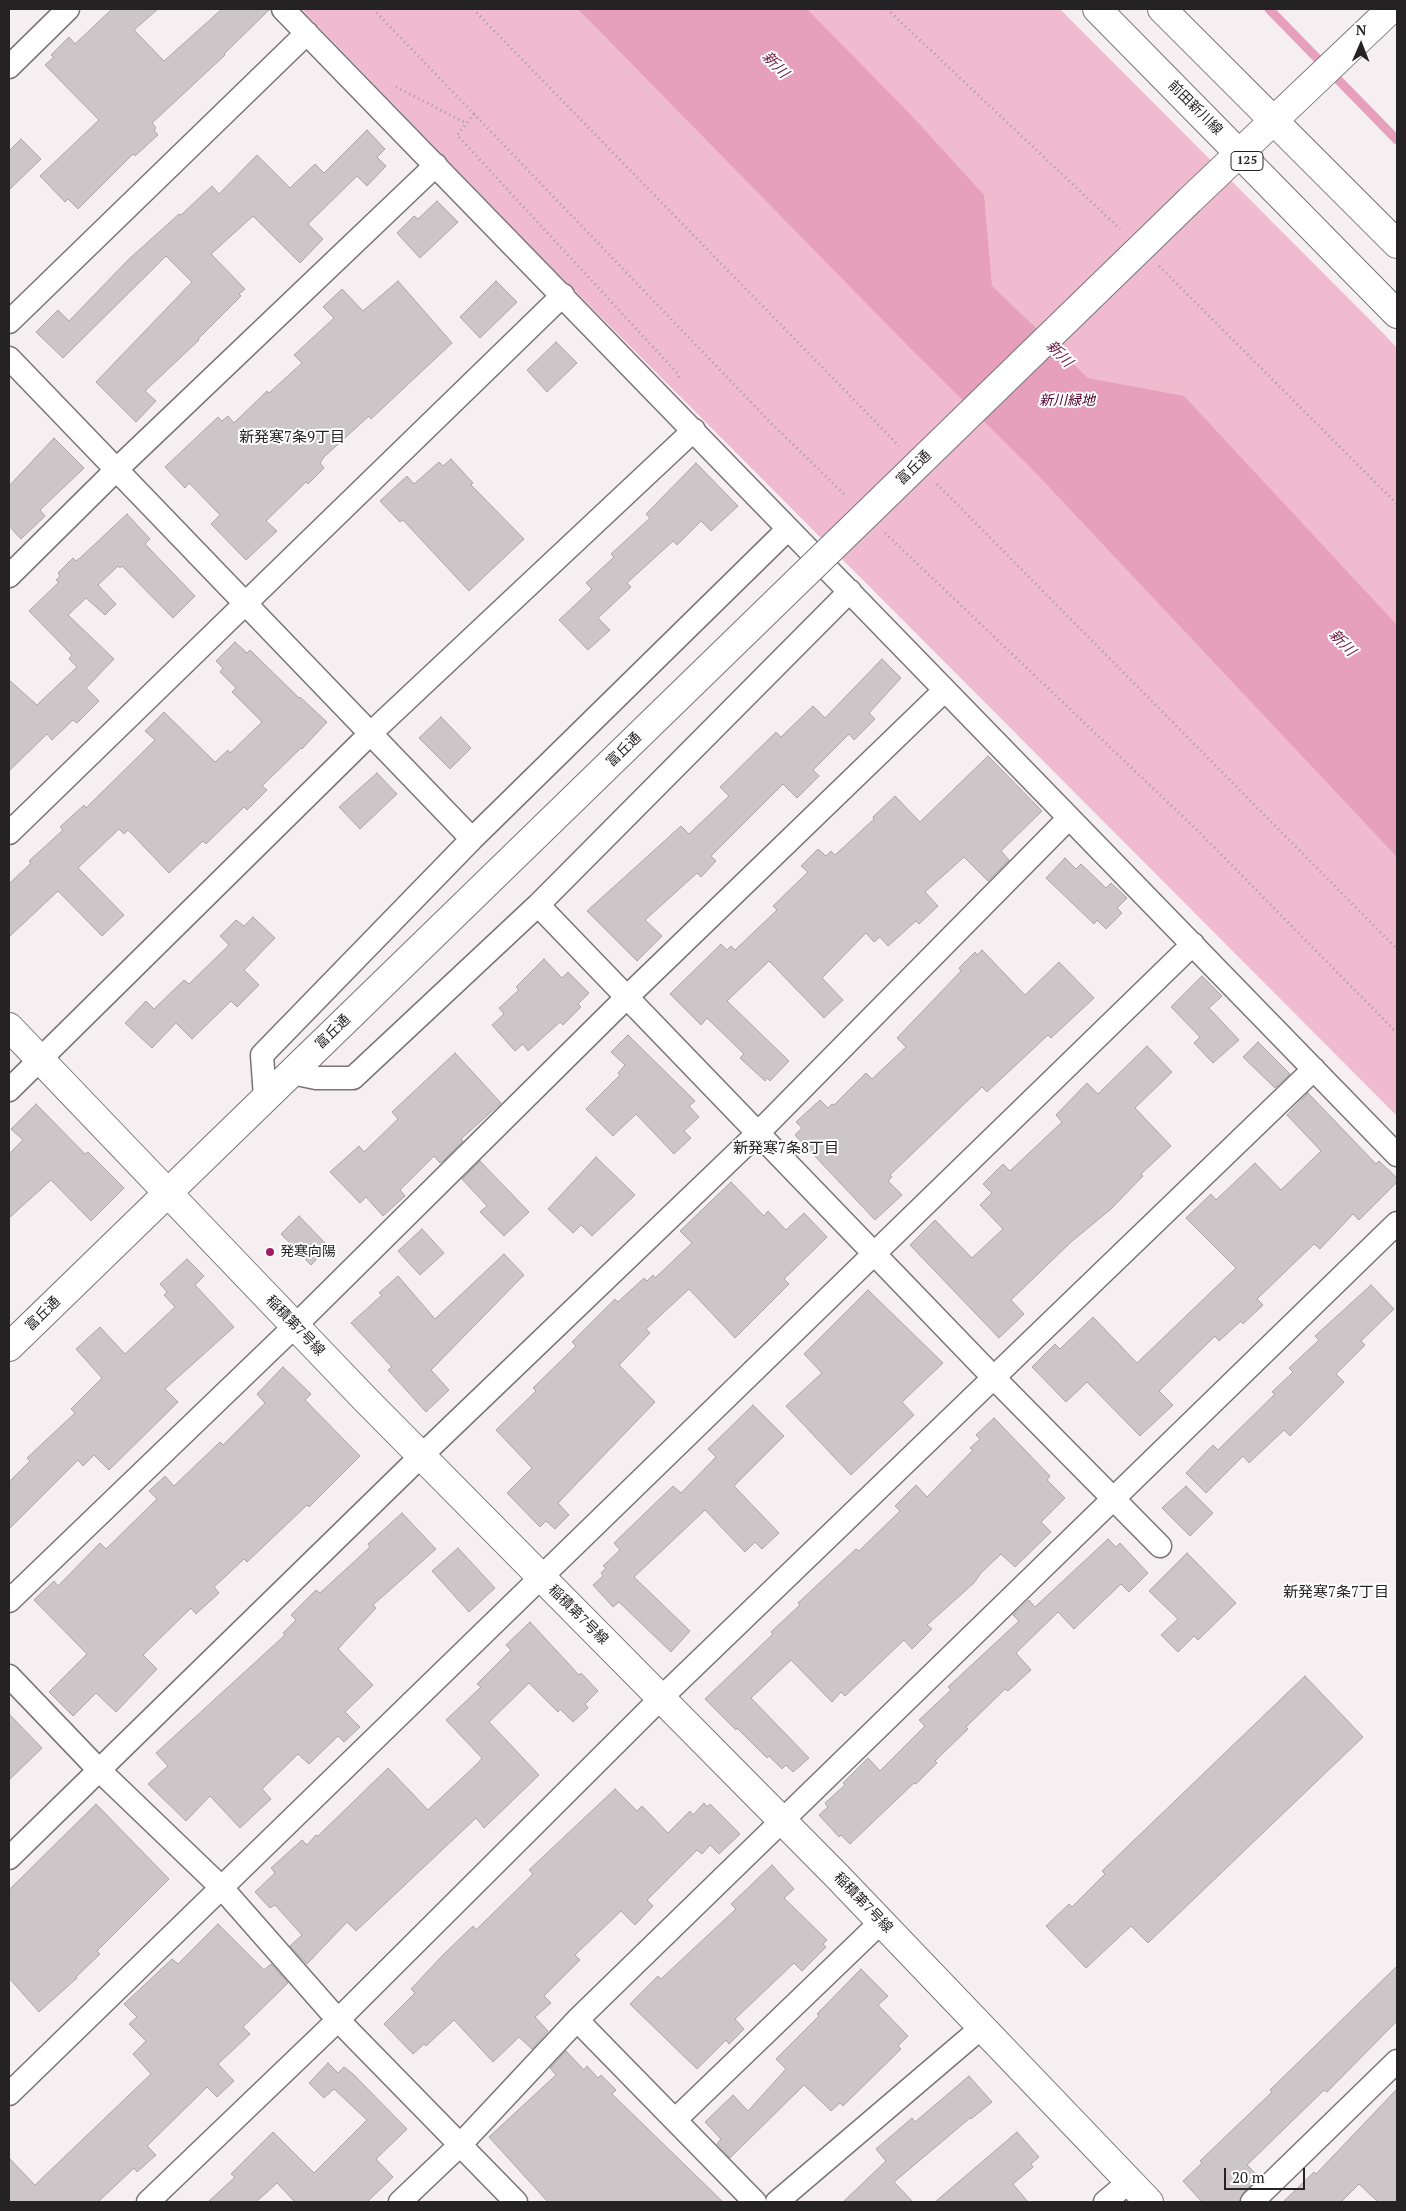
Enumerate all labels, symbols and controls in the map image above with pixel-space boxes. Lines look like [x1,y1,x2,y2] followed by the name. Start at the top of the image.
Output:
[1336,20,1386,70] north arrow
[1356,20,1367,39] text: N
[758,48,792,82] water label: 新川
[1164,77,1226,139] street label: 前田新川線
[1231,152,1263,170] road number: 125
[1042,337,1076,371] water label: 新川
[1039,393,1095,409] park label: 新川緑地
[239,429,345,447] district label: 新発寒7条9丁目
[893,447,935,489] street label: 富丘通
[1325,626,1359,660] water label: 新川
[603,729,645,771] street label: 富丘通
[312,1011,354,1053] street label: 富丘通
[733,1140,839,1158] district label: 新発寒7条8丁目
[280,1244,336,1260] place label: 発寒向陽
[264,1246,276,1258] marker: 発寒向陽
[262,1292,328,1360] street label: 稲積第7号線
[22,1293,64,1335] street label: 富丘通
[545,1582,611,1648] street label: 稲積第7号線
[1283,1584,1389,1602] district label: 新発寒7条7丁目
[830,1869,896,1937] street label: 稲積第7号線
[1226,2158,1307,2190] scale bar
[1232,2167,1265,2187] text: 20 m

